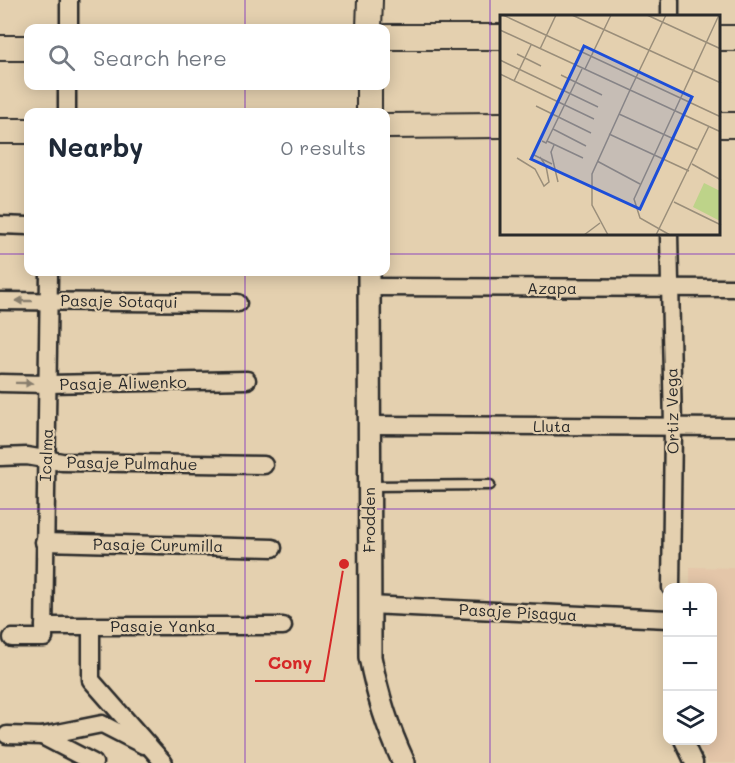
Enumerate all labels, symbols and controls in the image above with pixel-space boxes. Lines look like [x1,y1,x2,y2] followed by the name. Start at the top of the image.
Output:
[500,15,720,236] inset map
[24,24,390,90] search box
[45,41,78,74] icon: search
[93,43,227,72] text: Search here
[48,130,143,164] text: Nearby
[281,134,366,160] text: 0 results
[527,277,577,298] street label: Azapa
[60,289,178,312] street label: Pasaje Sotaqui
[15,296,34,306] one-way arrow
[660,368,683,454] street label: Ortiz Vega
[59,371,187,394] street label: Pasaje Aliwenko
[15,378,34,388] one-way arrow
[533,415,571,436] street label: Lluta
[34,428,57,482] street label: Icalma
[66,451,198,474] street label: Pasaje Pulmahue
[358,487,379,553] street label: Frodden
[93,533,223,556] street label: Pasaje Curumilla
[663,583,717,745] map controls
[663,583,717,637] button: +
[458,598,578,625] street label: Pasaje Pisagua
[110,615,216,636] street label: Pasaje Yanka
[663,637,717,691] button: −
[255,645,324,681] callout: Cony
[268,650,312,674] text: Cony
[663,691,717,745] button: layers

